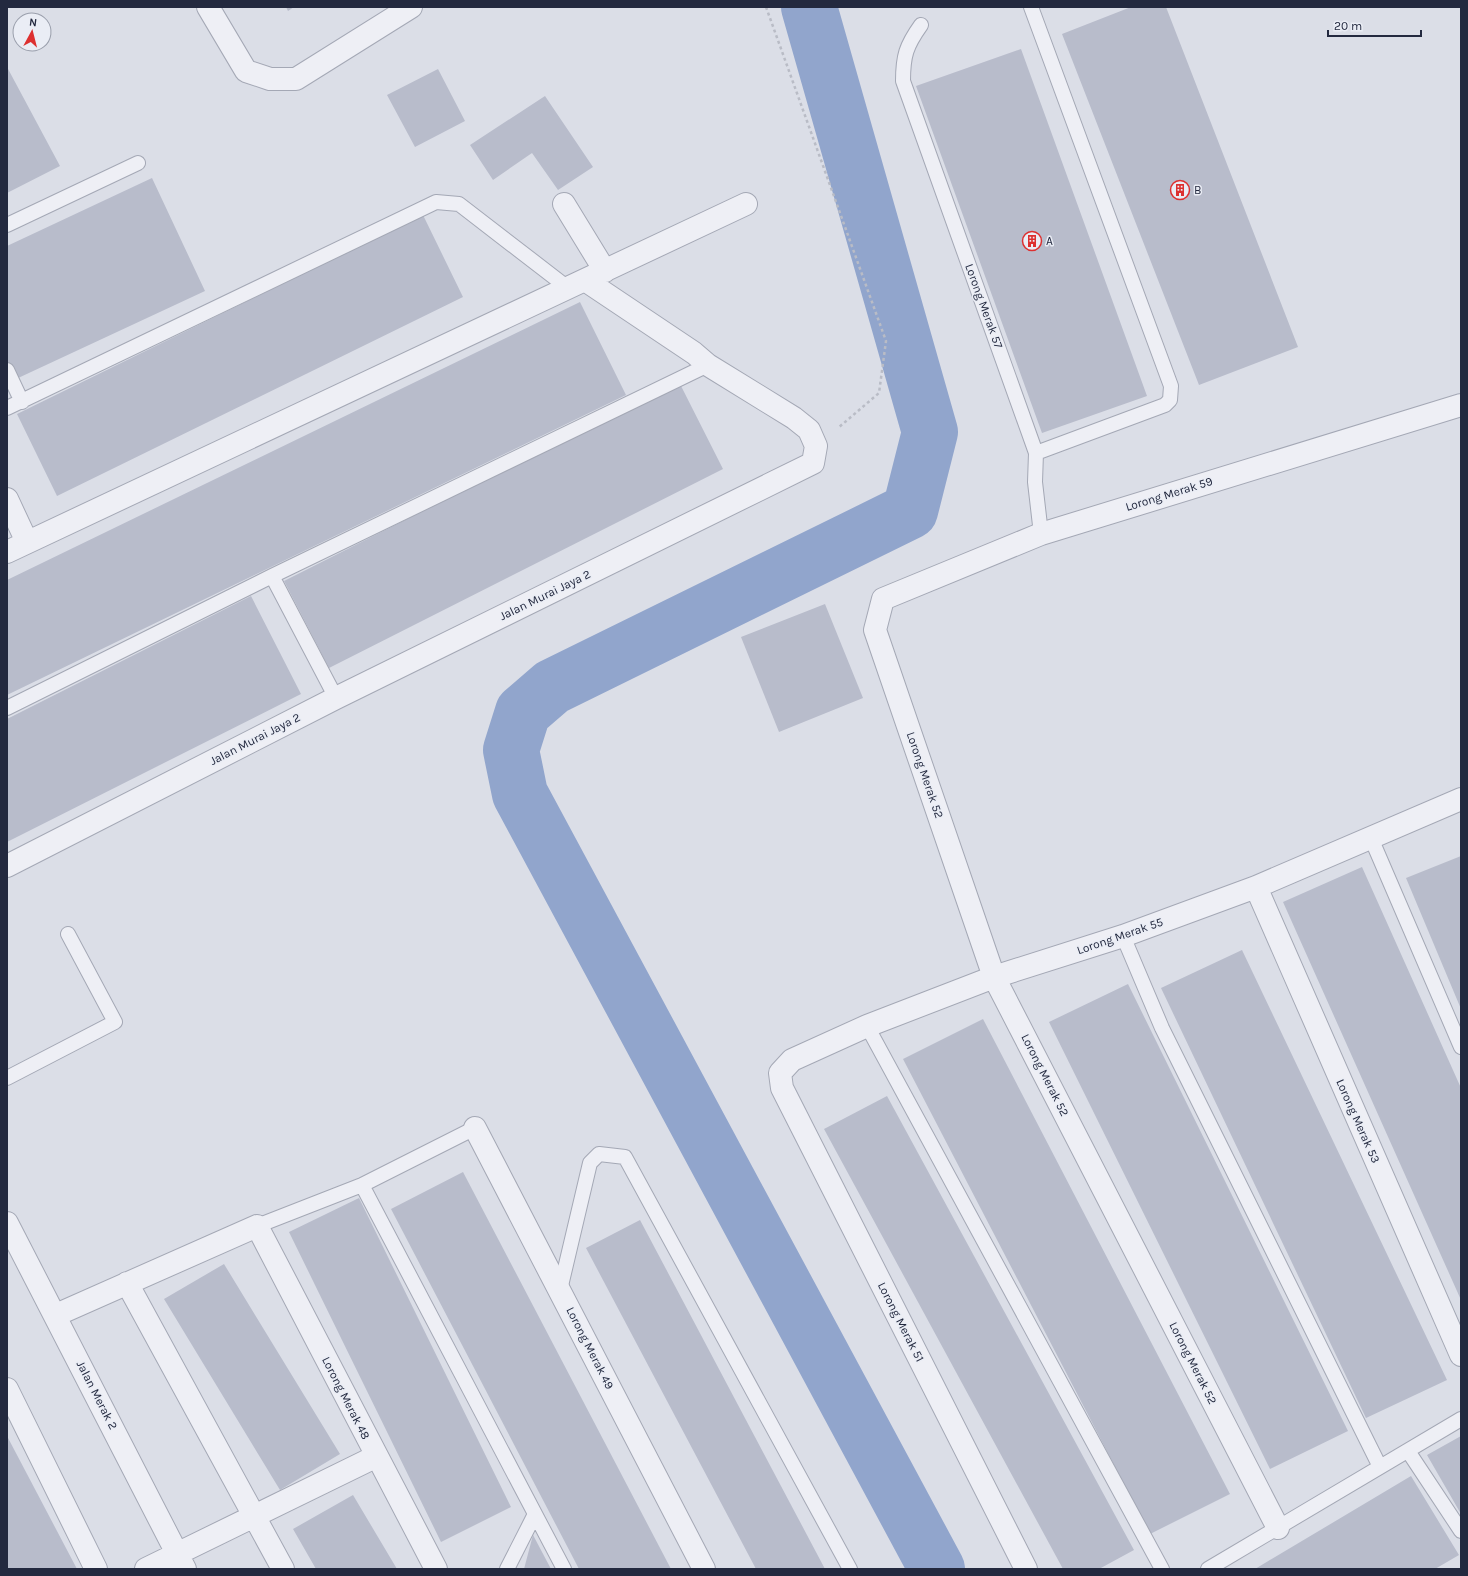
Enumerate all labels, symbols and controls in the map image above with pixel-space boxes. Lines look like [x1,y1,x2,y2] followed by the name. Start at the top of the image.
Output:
[12,12,52,52] north arrow
[1328,12,1421,38] scale bar
[28,16,38,30] text: N
[1334,19,1362,33] text: 20 m
[1169,179,1191,201] building icon: B
[1194,183,1201,197] place label: B
[1021,230,1043,252] building icon: A
[1046,234,1053,248] place label: A
[962,262,1006,351] street label: Lorong Merak 57
[1124,474,1214,514] street label: Lorong Merak 59
[497,567,593,623] street label: Jalan Murai Jaya 2
[207,710,303,768] street label: Jalan Murai Jaya 2
[904,730,946,820] street label: Lorong Merak 52
[1075,915,1165,957] street label: Lorong Merak 55
[1018,1031,1072,1119] street label: Lorong Merak 52
[1333,1077,1383,1165] street label: Lorong Merak 53
[875,1280,927,1364] street label: Lorong Merak 51
[563,1305,617,1392] street label: Lorong Merak 49
[1166,1319,1220,1407] street label: Lorong Merak 52
[319,1354,373,1442] street label: Lorong Merak 48
[74,1358,120,1432] street label: Jalan Merak 2

